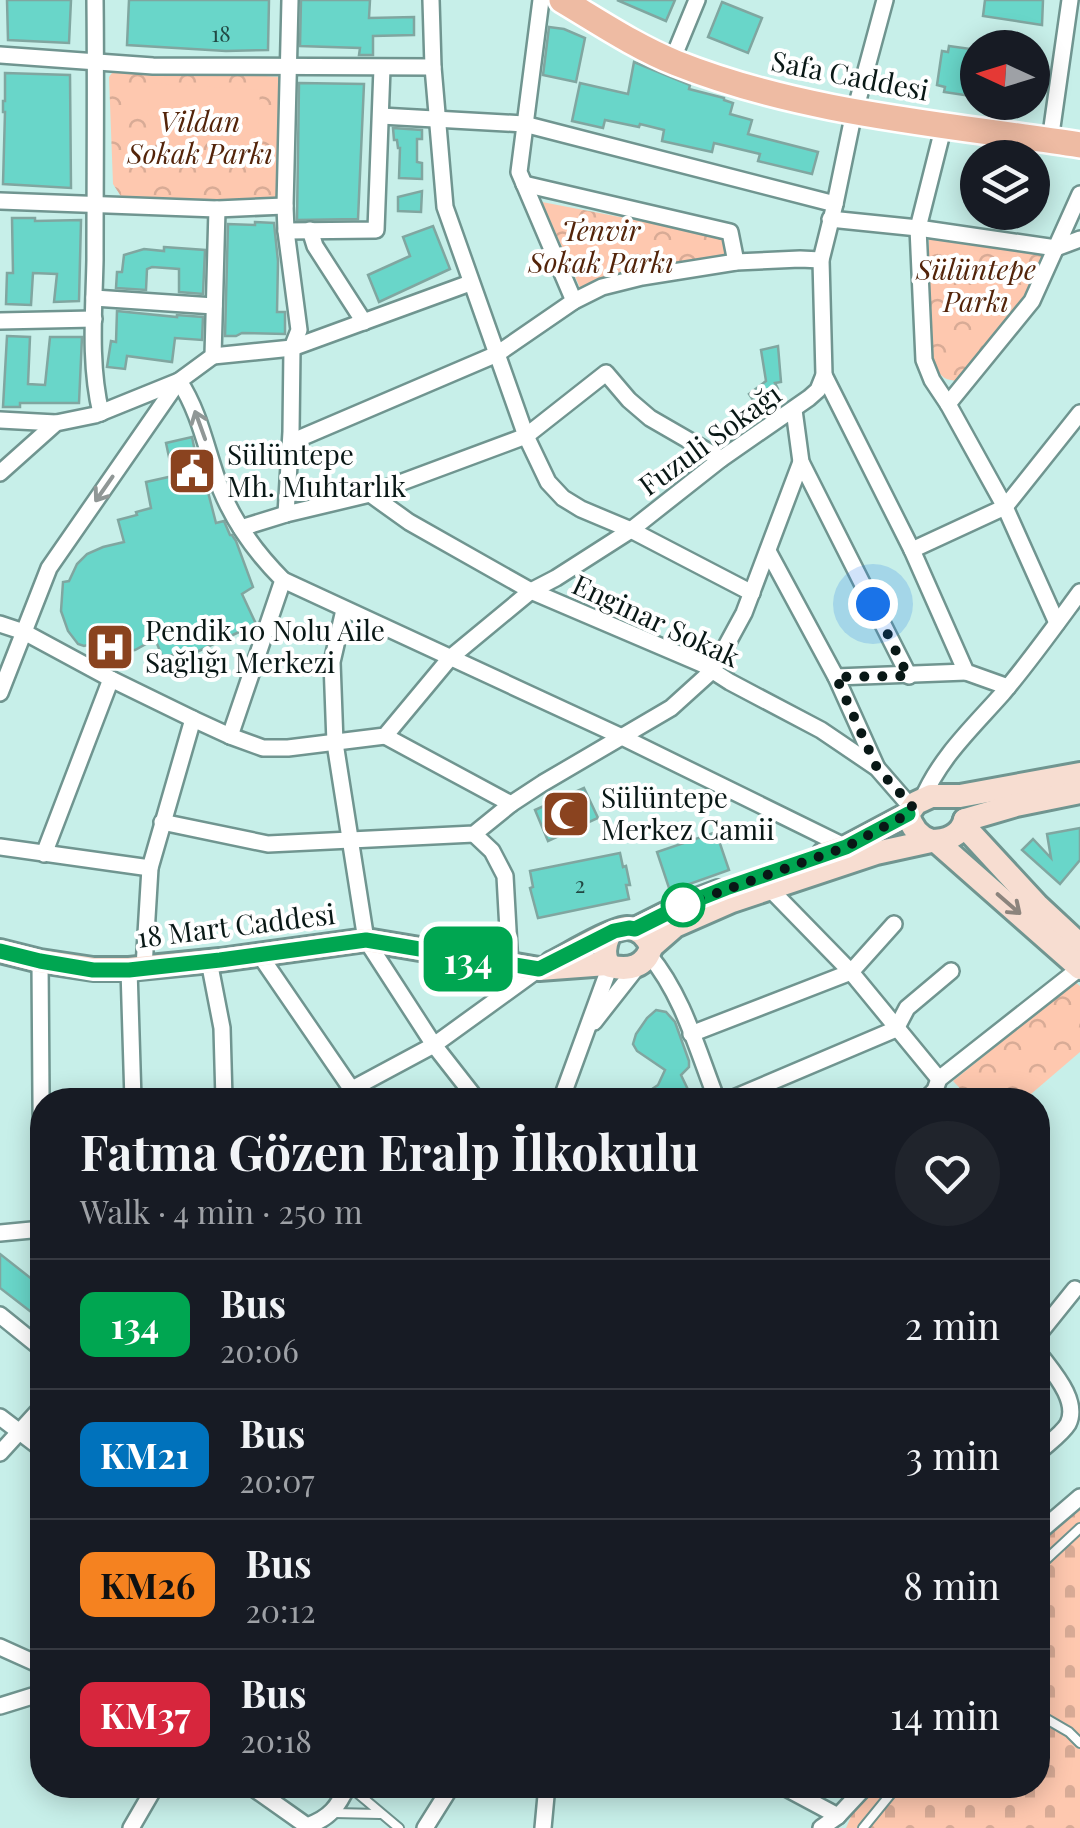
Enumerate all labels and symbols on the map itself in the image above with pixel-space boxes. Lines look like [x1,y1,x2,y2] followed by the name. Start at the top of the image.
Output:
[211,18,231,48] house number: 18
[960,30,1050,120] north arrow
[768,41,932,108] street label: Safa Caddesi
[126,102,273,171] park label: Vildan Sokak Parkı
[527,211,674,280] park label: Tenvir Sokak Parkı
[915,250,1036,319] park label: Sülüntepe Parkı
[631,375,788,503] street label: Fuzuli Sokağı
[190,411,208,442] one-way arrow
[227,435,407,504] place label: Sülüntepe Mh. Muhtarlık
[166,445,218,497] public building icon: Sülüntepe Mh. Muhtarlık
[94,475,115,503] one-way arrow
[567,565,747,675] street label: Enginar Sokak
[848,579,898,629] your location
[145,611,385,680] place label: Pendik 10 Nolu Aile Sağlığı Merkezi
[84,621,136,673] hospital icon: Pendik 10 Nolu Aile Sağlığı Merkezi
[601,778,775,847] place label: Sülüntepe Merkez Camii
[540,788,592,840] mosque icon: Sülüntepe Merkez Camii
[575,869,585,899] house number: 2
[662,884,704,926] unlabelled marker
[995,893,1021,915] one-way arrow
[135,894,337,955] street label: 18 Mart Caddesi
[410,926,526,992] line badge: 134

